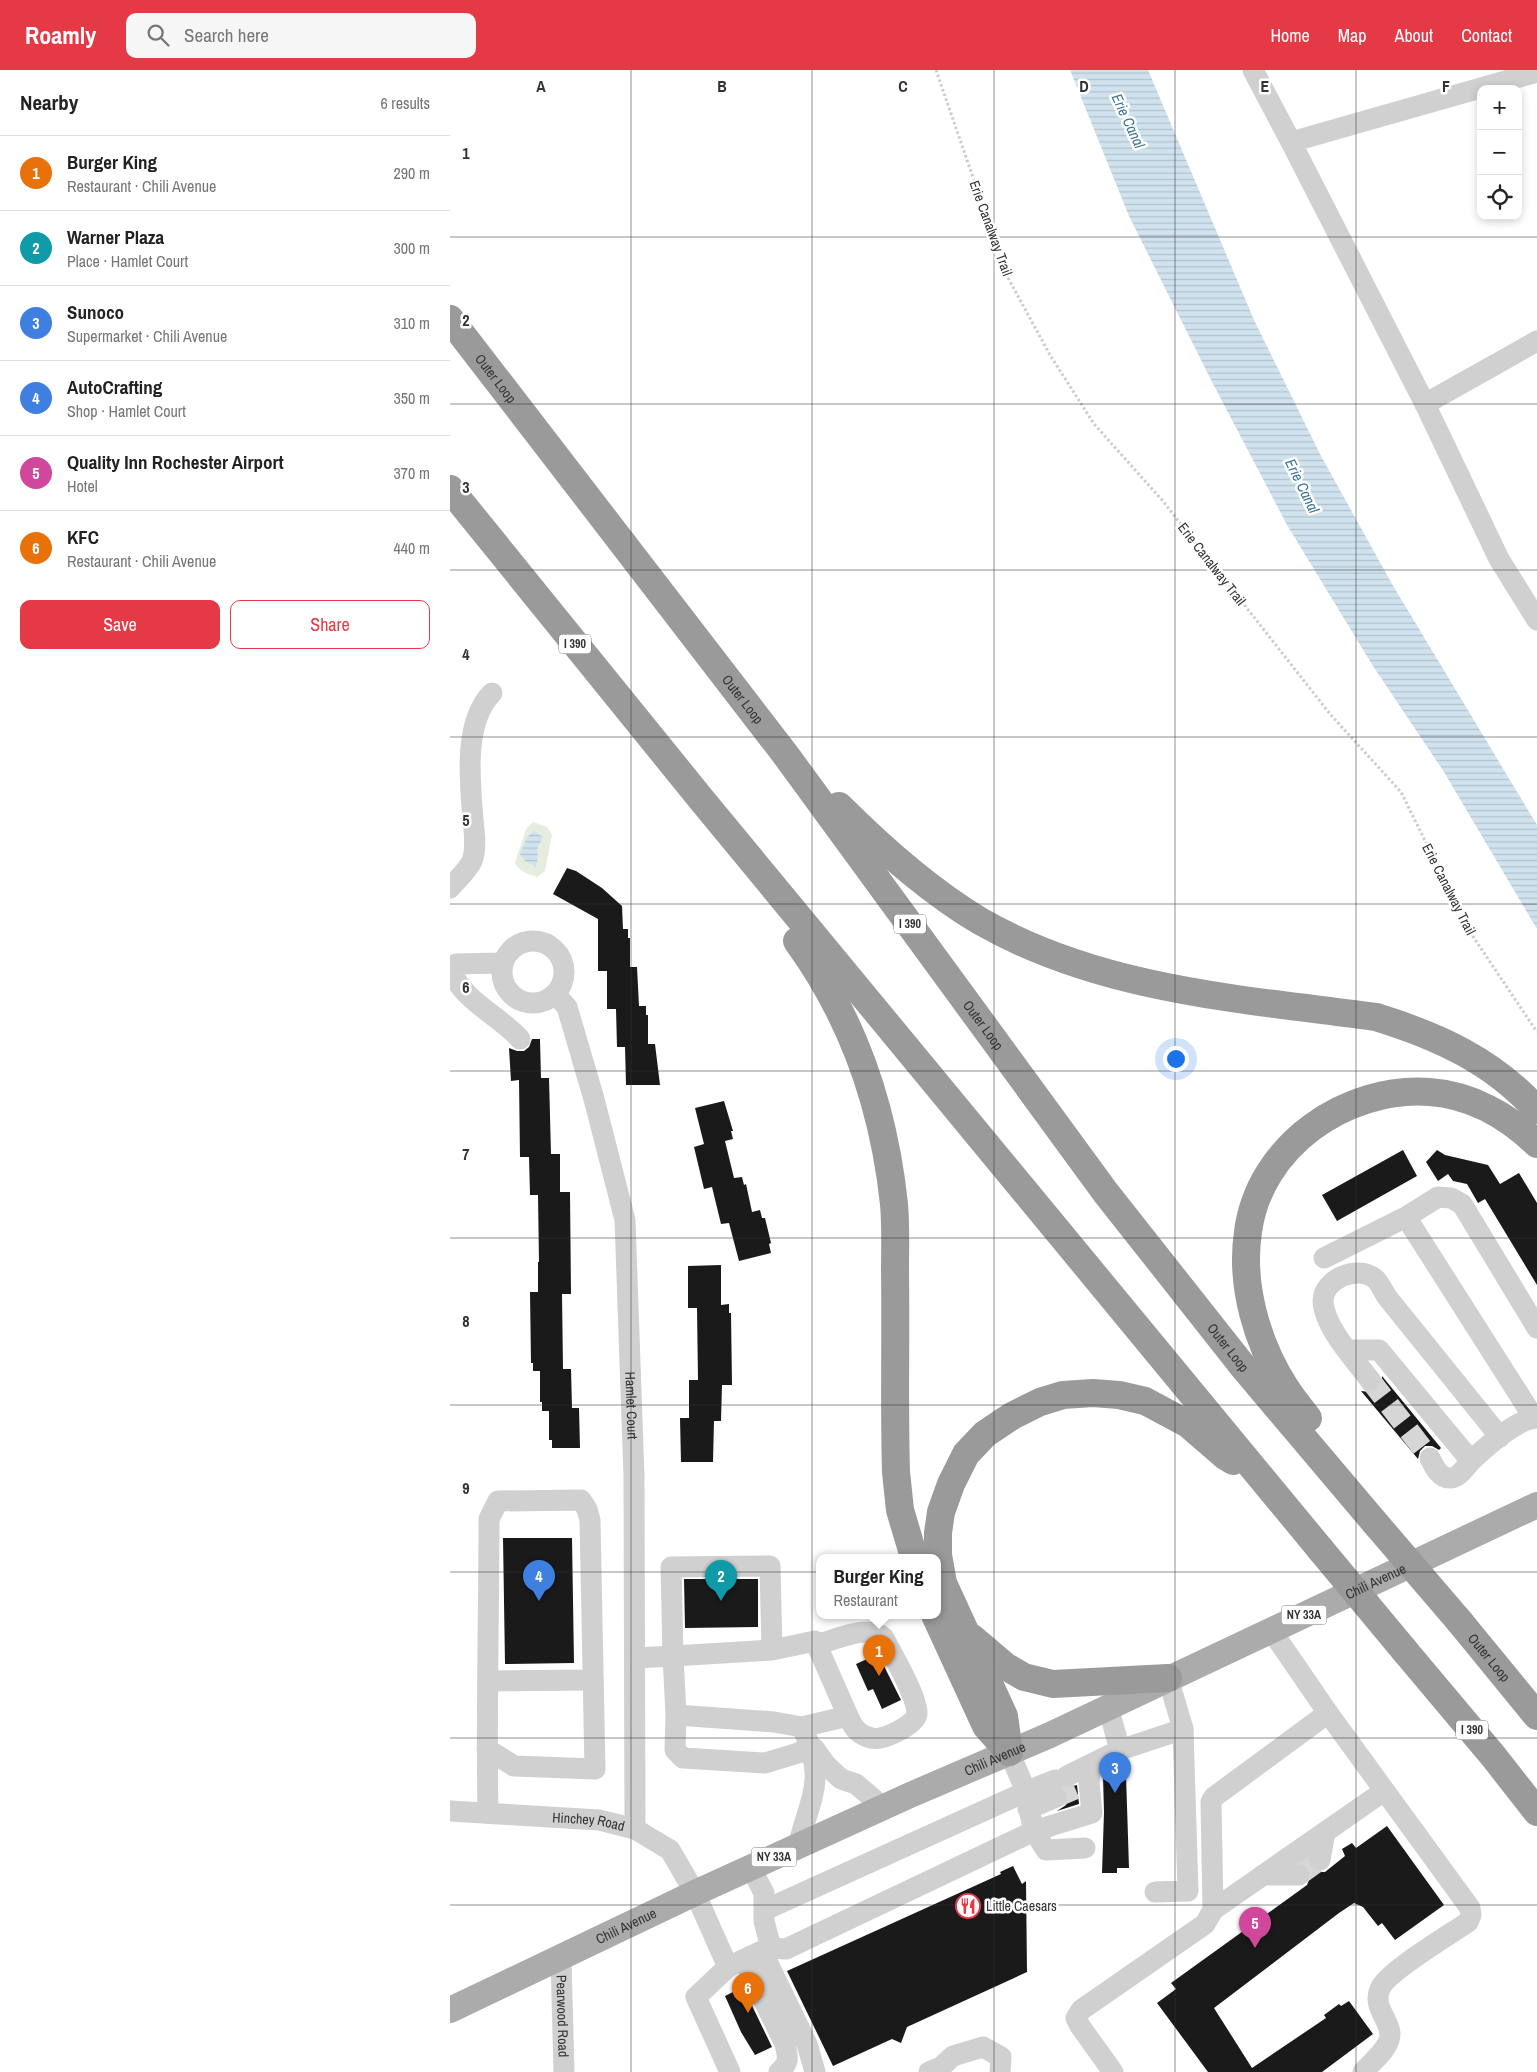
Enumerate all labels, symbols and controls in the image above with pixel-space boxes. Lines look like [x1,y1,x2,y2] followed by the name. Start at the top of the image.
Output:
[126,13,476,58] search box
[25,19,96,51] text: Roamly
[144,21,172,49] icon: search
[184,22,269,48] text: Search here
[1270,23,1310,48] text: Home
[1338,23,1367,48] text: Map
[1395,23,1433,48] text: About
[1461,23,1512,48] text: Contact
[536,75,546,97] text: A
[717,75,727,97] text: B
[898,75,908,97] text: C
[1079,75,1089,97] text: D
[1261,75,1270,97] text: E
[1442,75,1450,97] text: F
[1477,85,1522,220] map controls
[1477,85,1522,130] button: +
[20,88,78,117] text: Nearby
[1107,90,1150,152] water label: Erie Canal
[380,92,430,114] text: 6 results
[1477,130,1522,175] button: −
[462,142,470,164] text: 1
[67,149,157,175] text: Burger King
[32,162,40,184] text: 1
[394,162,430,184] text: 290 m
[67,175,216,197] text: Restaurant · Chili Avenue
[1477,175,1522,220] button: locate
[965,178,1017,278] street label: Erie Canalway Trail
[67,224,164,250] text: Warner Plaza
[32,237,40,259] text: 2
[394,237,430,259] text: 300 m
[67,250,188,272] text: Place · Hamlet Court
[67,299,124,325] text: Sunoco
[462,309,470,331] text: 2
[32,312,40,334] text: 3
[394,312,430,334] text: 310 m
[67,325,227,347] text: Supermarket · Chili Avenue
[471,350,520,407] street label: Outer Loop
[67,374,162,400] text: AutoCrafting
[32,387,40,409] text: 4
[394,387,430,409] text: 350 m
[67,400,186,422] text: Shop · Hamlet Court
[67,449,284,475] text: Quality Inn Rochester Airport
[1280,455,1325,517] water label: Erie Canal
[32,462,40,484] text: 5
[394,462,430,484] text: 370 m
[67,475,98,497] text: Hotel
[462,476,470,498] text: 3
[1174,519,1250,609] street label: Erie Canalway Trail
[67,524,99,550] text: KFC
[32,537,40,559] text: 6
[394,537,430,559] text: 440 m
[67,550,216,572] text: Restaurant · Chili Avenue
[20,600,220,649] button: Save
[230,600,430,649] button: Share
[559,634,591,654] road number: I 390
[462,643,470,665] text: 4
[718,671,768,728] street label: Outer Loop
[462,809,470,831] text: 5
[1418,840,1480,938] street label: Erie Canalway Trail
[894,914,926,934] road number: I 390
[462,976,470,998] text: 6
[959,997,1008,1054] street label: Outer Loop
[1163,1046,1189,1072] your location
[462,1143,470,1165] text: 7
[462,1310,470,1332] text: 8
[1203,1320,1253,1376] street label: Outer Loop
[621,1371,642,1440] street label: Hamlet Court
[462,1477,470,1499] text: 9
[816,1554,941,1619] popup
[1342,1559,1409,1603] street label: Chili Avenue
[523,1560,555,1601] pin: 4
[705,1560,737,1601] pin: 2
[833,1563,924,1589] text: Burger King
[833,1589,898,1611] text: Restaurant
[1282,1606,1326,1624] road number: NY 33A
[1464,1630,1514,1686] street label: Outer Loop
[863,1635,895,1676] pin: 1
[1456,1720,1488,1740] road number: I 390
[961,1738,1028,1780] street label: Chili Avenue
[1099,1752,1131,1793] pin: 3
[552,1808,627,1835] street label: Hinchey Road
[752,1848,796,1866] road number: NY 33A
[955,1893,981,1919] restaurant icon: Little Caesars
[986,1897,1057,1915] place label: Little Caesars
[593,1904,659,1948] street label: Chili Avenue
[1239,1907,1271,1948] pin: 5
[732,1972,764,2013] pin: 6
[552,1975,573,2057] street label: Pearwood Road

